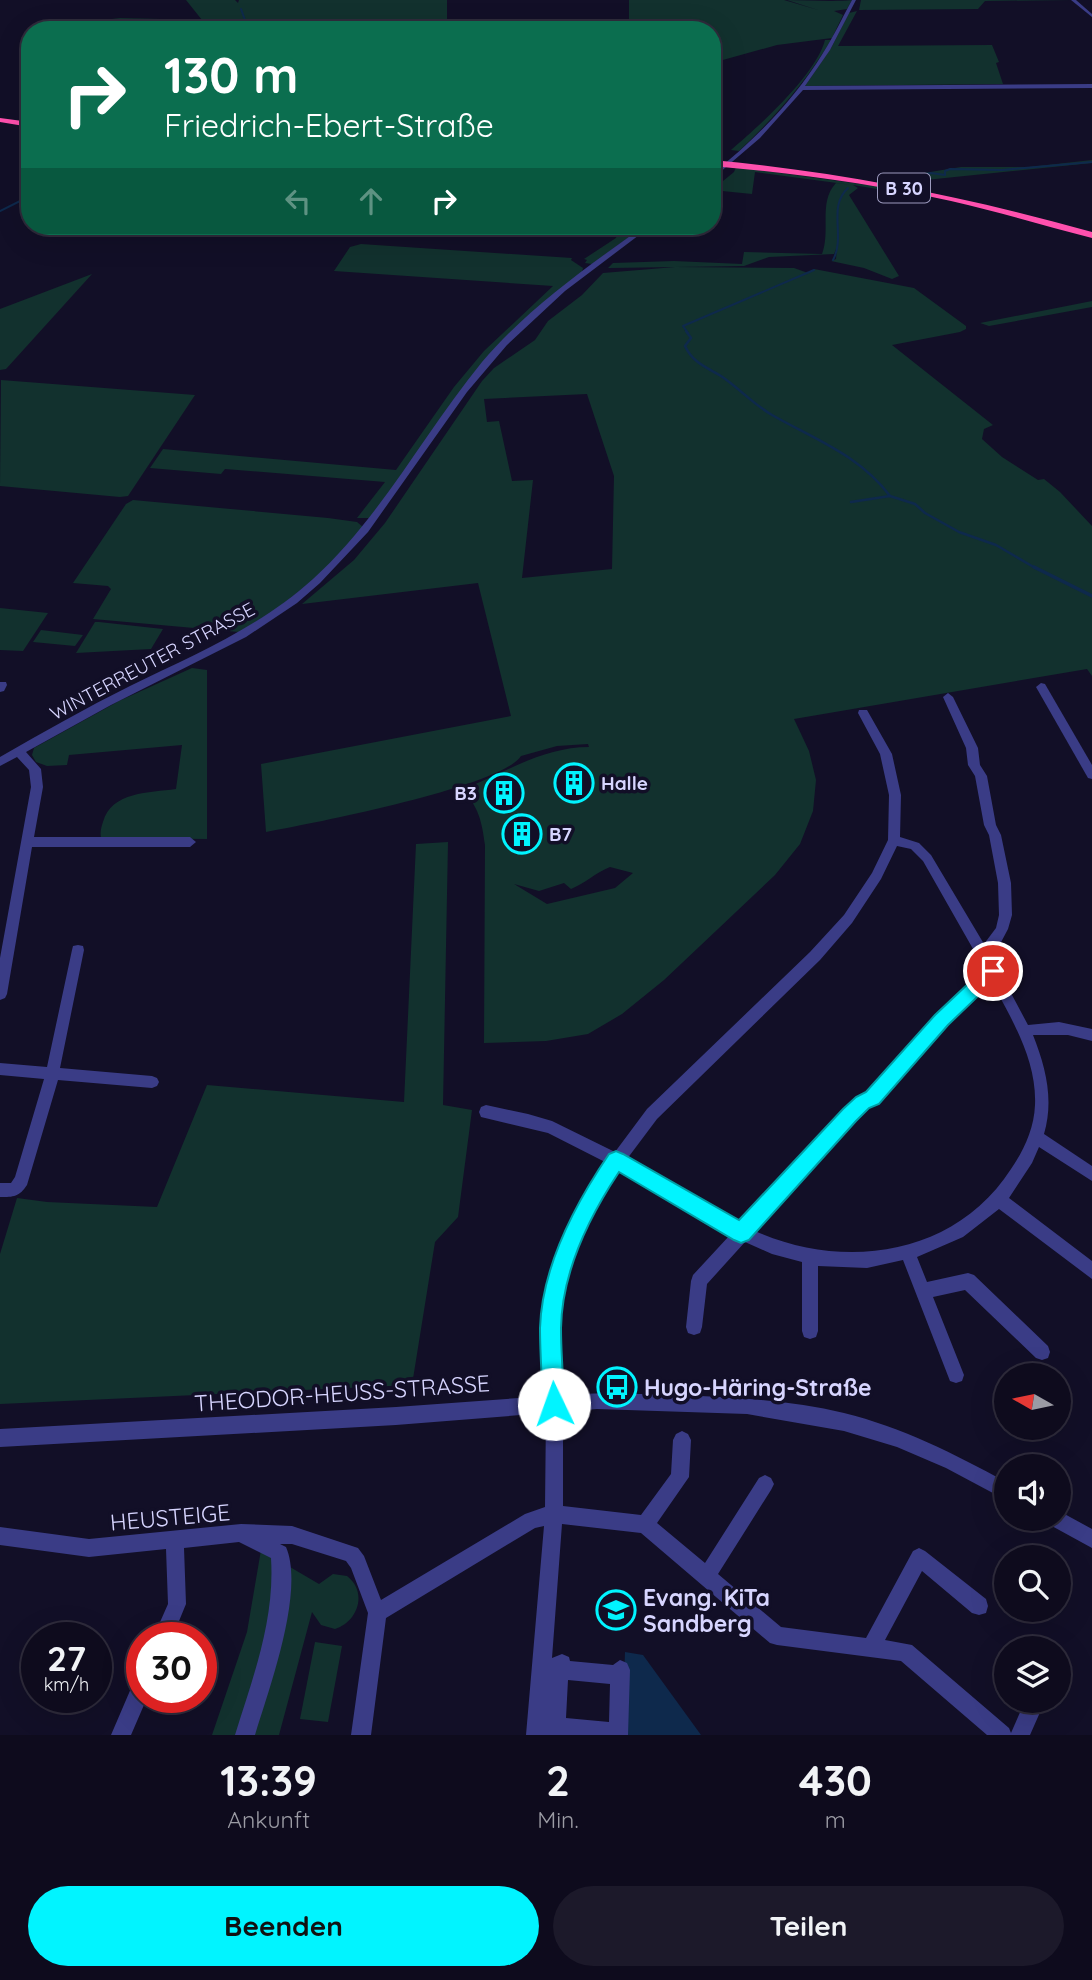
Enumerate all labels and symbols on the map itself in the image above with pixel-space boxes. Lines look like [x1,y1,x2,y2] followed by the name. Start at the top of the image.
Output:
[878,174,930,202] road number: B 30
[45,597,259,725] street label: WINTERREUTER STRASSE
[553,762,595,804] building icon: Halle
[601,771,648,795] place label: Halle
[483,772,525,814] building icon: B3
[454,781,477,805] place label: B3
[501,813,543,855] building icon: B7
[549,822,572,846] place label: B7
[963,941,1023,1001] pin
[994,1363,1071,1440] north arrow
[596,1366,638,1408] bus stop icon: Hugo-Häring-Straße
[517,1367,591,1441] position arrow
[193,1368,491,1418] street label: THEODOR-HEUSS-STRASSE
[644,1373,872,1402] place label: Hugo-Häring-Straße
[109,1497,231,1537] street label: HEUSTEIGE
[643,1583,770,1638] place label: Evang. KiTa Sandberg
[595,1589,637,1631] school or university icon: Evang. KiTa Sandberg
[126,1622,217,1713] speed limit sign: 30

